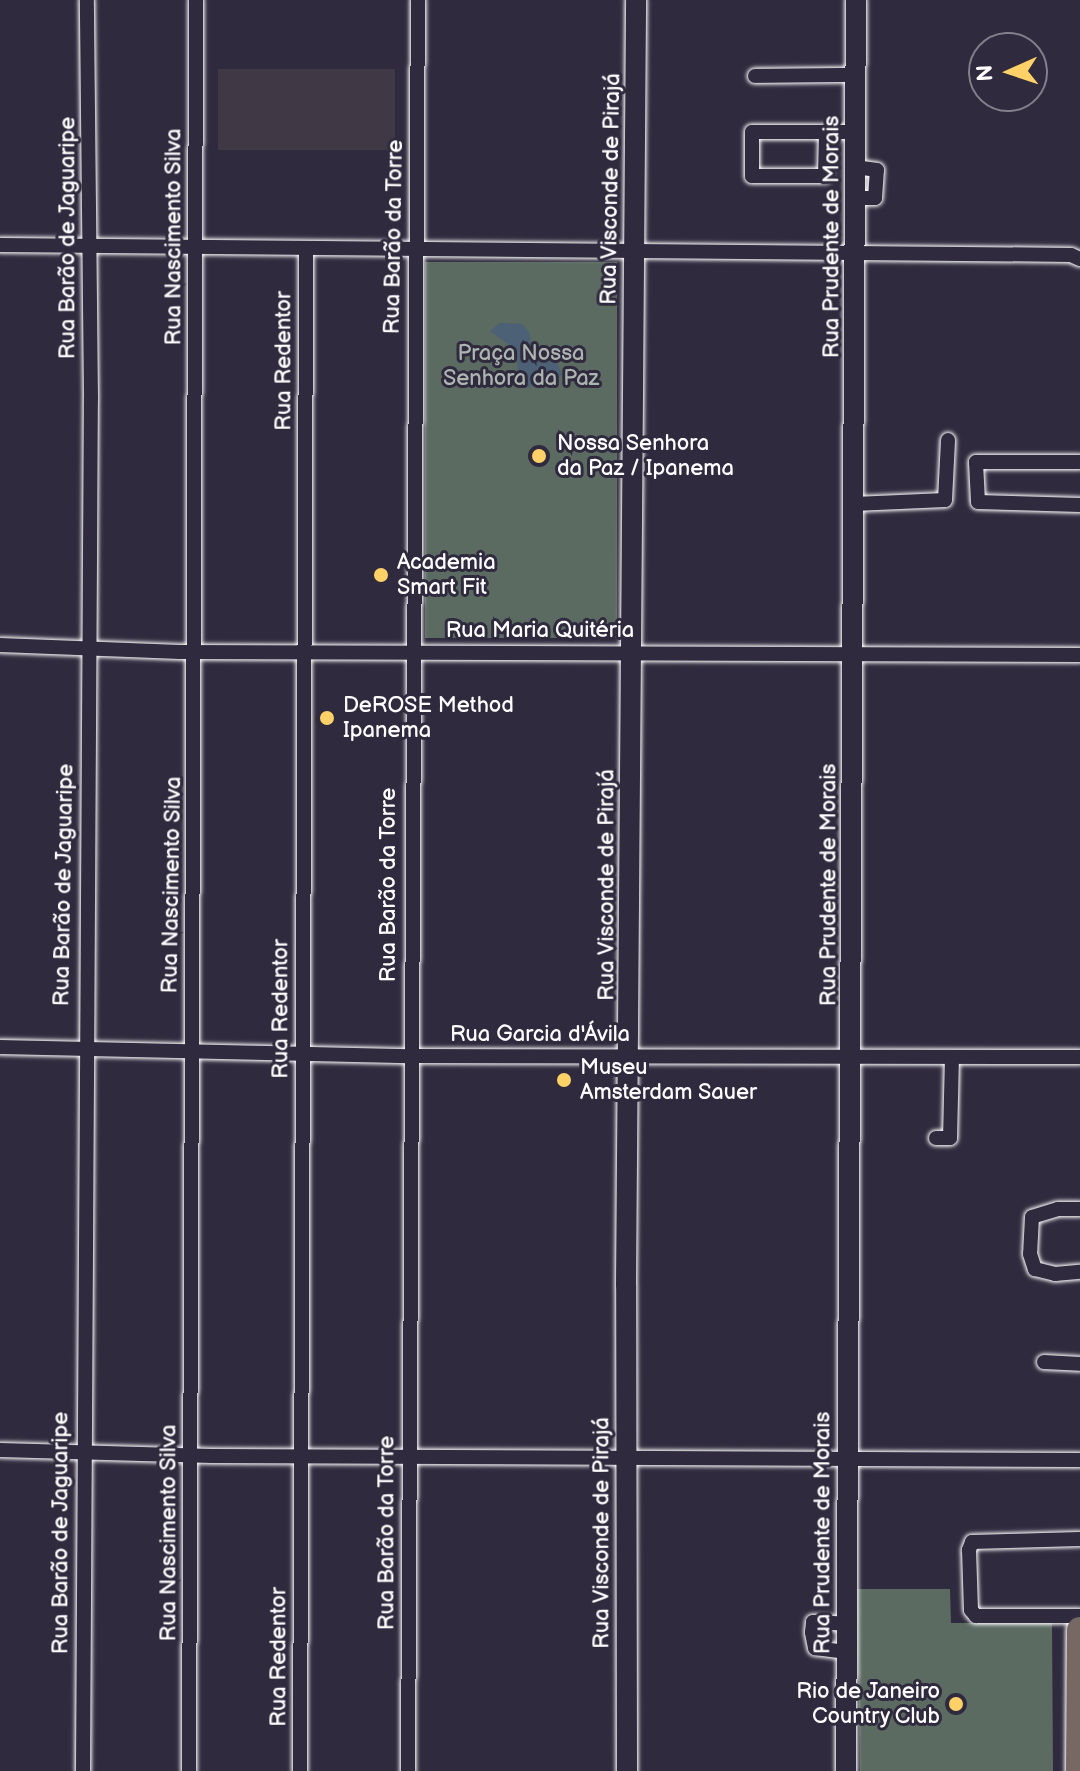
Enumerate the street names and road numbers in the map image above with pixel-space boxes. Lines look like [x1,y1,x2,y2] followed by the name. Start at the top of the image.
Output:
[596,73,626,305] street label: Rua Visconde de Pirajá
[55,116,81,360] street label: Rua Barão de Jaguaripe
[819,116,845,358] street label: Rua Prudente de Morais
[161,128,187,346] street label: Rua Nascimento Silva
[379,139,409,335] street label: Rua Barão da Torre
[271,291,297,431] street label: Rua Redentor
[446,618,634,644] street label: Rua Maria Quitéria
[49,763,79,1007] street label: Rua Barão de Jaguaripe
[816,764,842,1006] street label: Rua Prudente de Morais
[594,769,620,1001] street label: Rua Visconde de Pirajá
[157,776,187,994] street label: Rua Nascimento Silva
[376,787,402,983] street label: Rua Barão da Torre
[268,939,294,1079] street label: Rua Redentor
[450,1022,630,1048] street label: Rua Garcia d'Ávila
[48,1411,74,1655] street label: Rua Barão de Jaguaripe
[810,1412,836,1654] street label: Rua Prudente de Morais
[589,1417,615,1649] street label: Rua Visconde de Pirajá
[156,1424,182,1642] street label: Rua Nascimento Silva
[374,1435,400,1631] street label: Rua Barão da Torre
[266,1587,292,1727] street label: Rua Redentor

